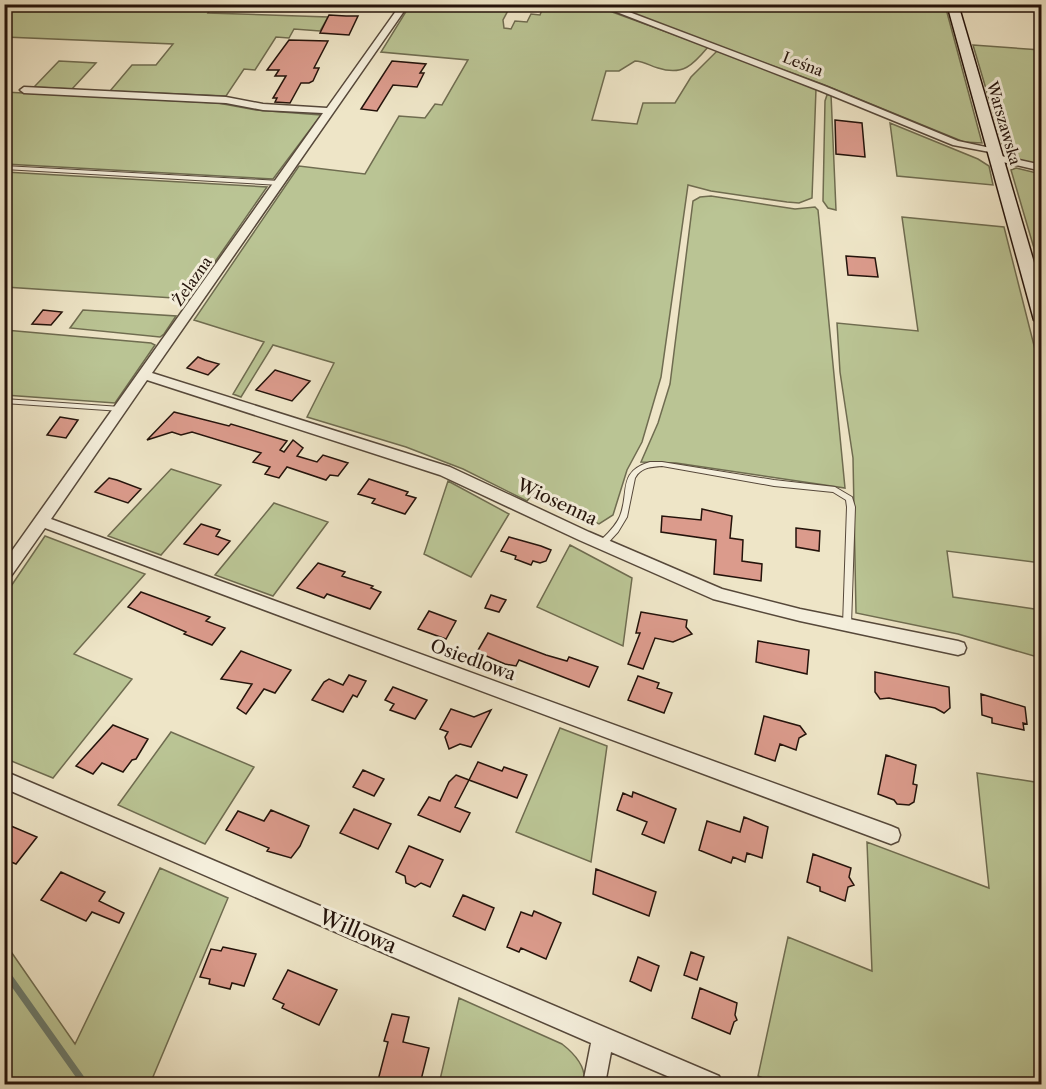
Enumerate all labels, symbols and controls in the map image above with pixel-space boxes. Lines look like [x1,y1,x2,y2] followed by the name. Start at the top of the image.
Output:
[780,48,826,80] street label: Leśna
[983,78,1025,167] street label: Warszawska
[168,253,216,309] street label: Żelazna
[512,473,601,530] street label: Wiosenna
[427,634,519,686] street label: Osiedlowa
[314,903,401,959] street label: Willowa

